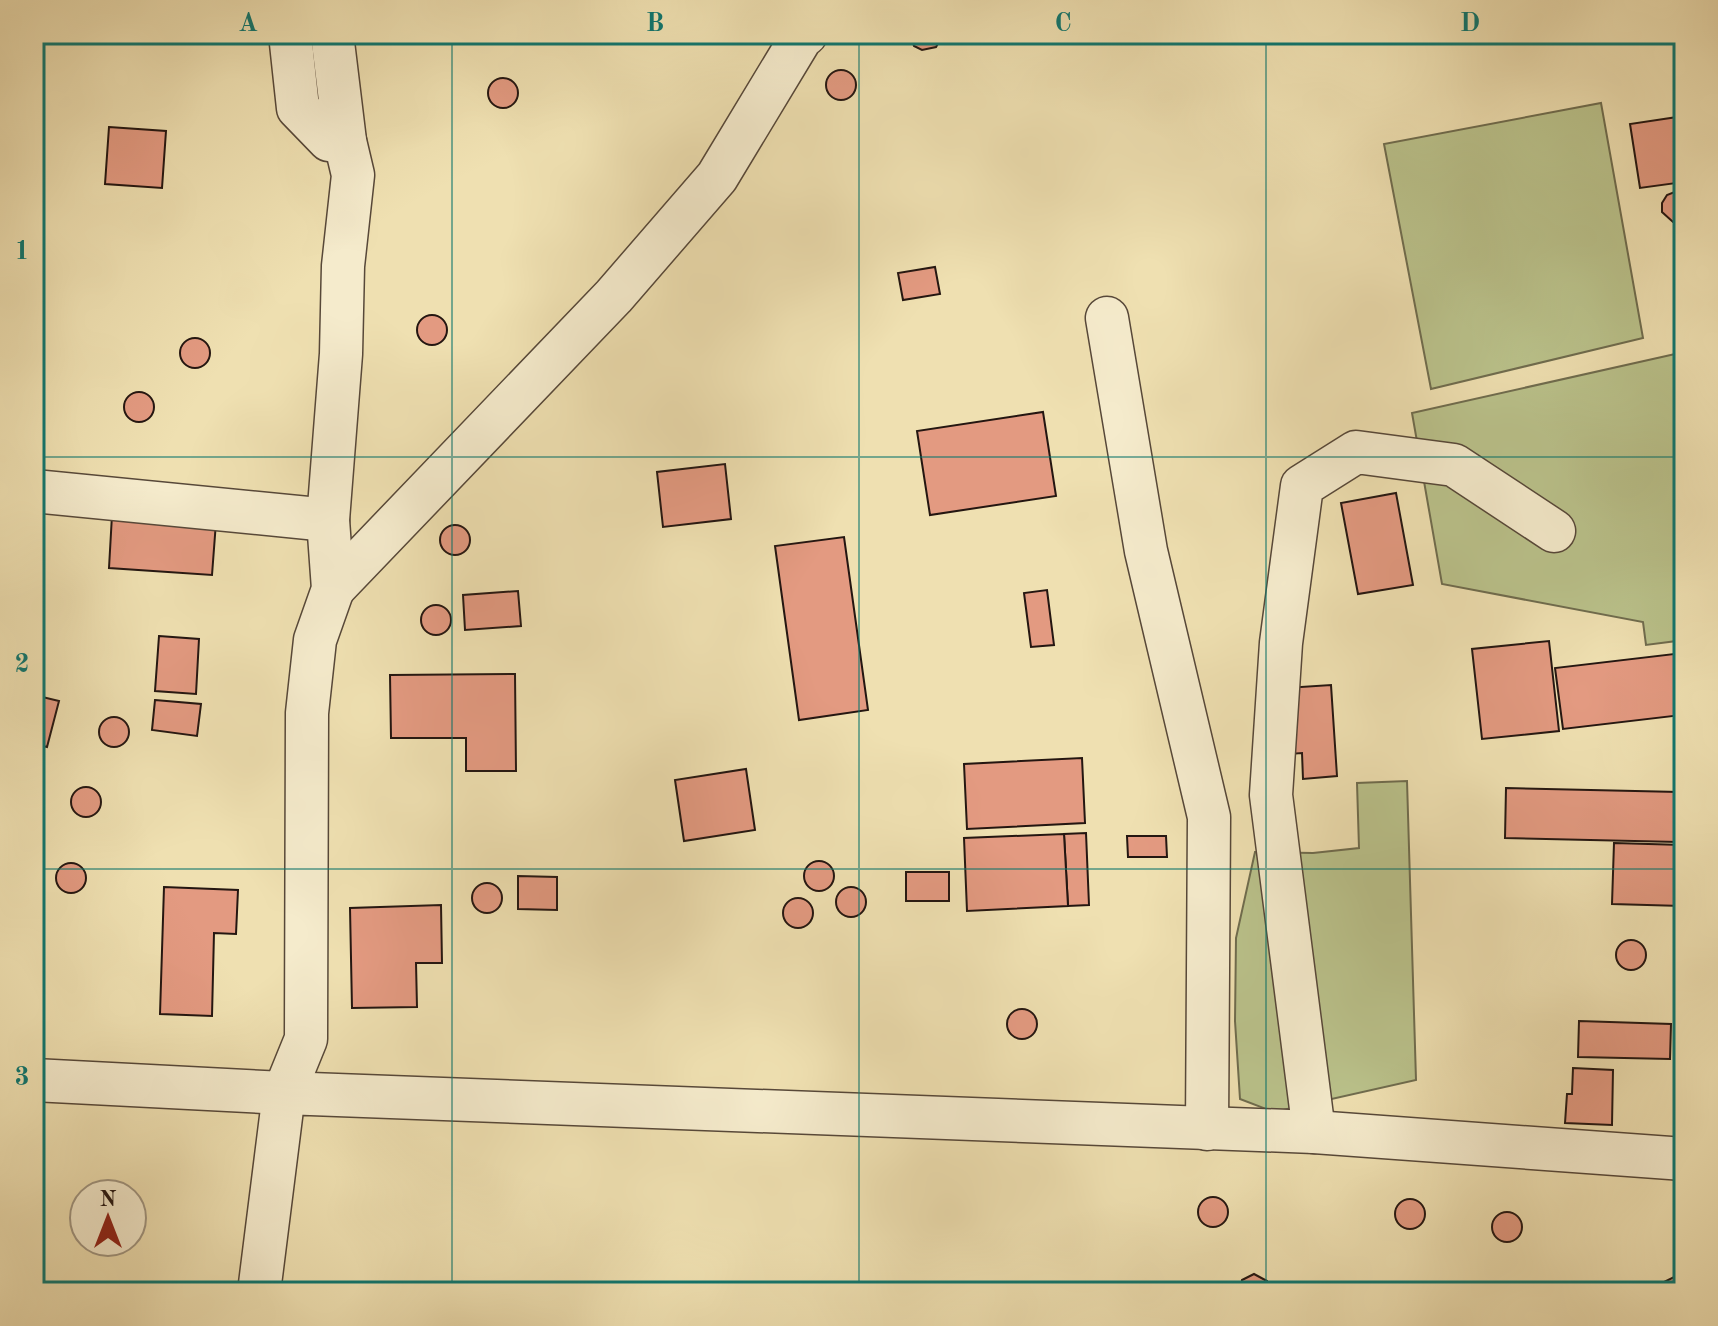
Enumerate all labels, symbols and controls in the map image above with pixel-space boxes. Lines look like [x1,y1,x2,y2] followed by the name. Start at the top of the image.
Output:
[238,11,258,37] text: A
[646,11,664,37] text: B
[1054,11,1072,37] text: C
[1460,11,1480,37] text: D
[14,239,30,265] text: 1
[14,652,30,678] text: 2
[14,1065,30,1091] text: 3
[68,1178,148,1258] north arrow
[100,1189,117,1211] text: N

